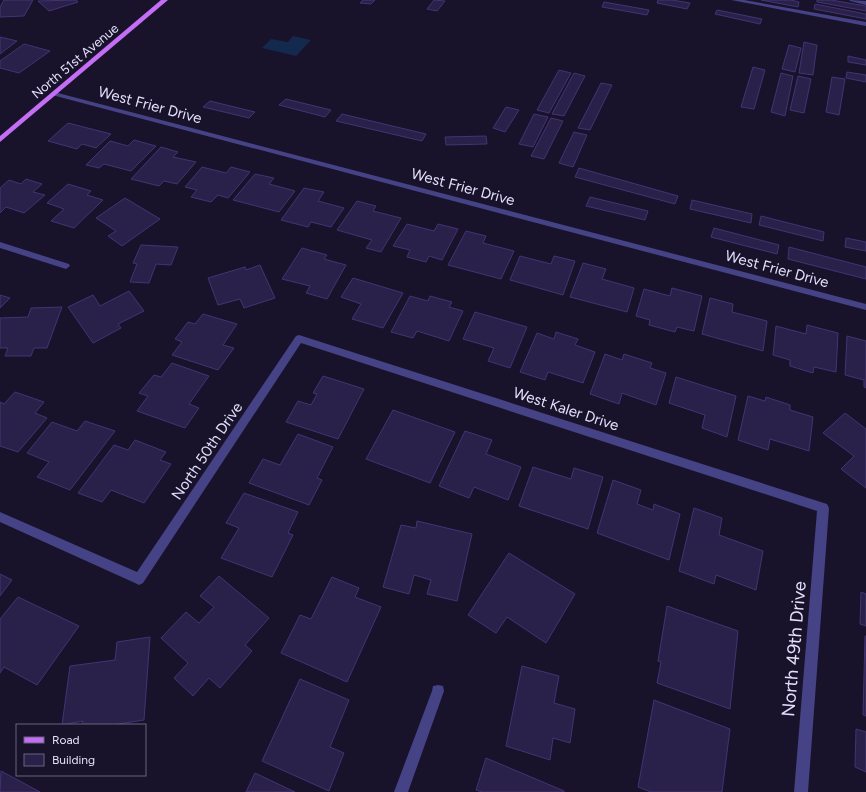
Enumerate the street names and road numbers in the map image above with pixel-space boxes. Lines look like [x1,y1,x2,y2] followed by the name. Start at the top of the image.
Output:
[29,20,121,102] street label: North 51st Avenue
[96,83,204,127] street label: West Frier Drive
[409,165,517,209] street label: West Frier Drive
[723,247,831,291] street label: West Frier Drive
[511,383,621,435] street label: West Kaler Drive
[168,399,246,503] street label: North 50th Drive
[777,580,811,718] street label: North 49th Drive

